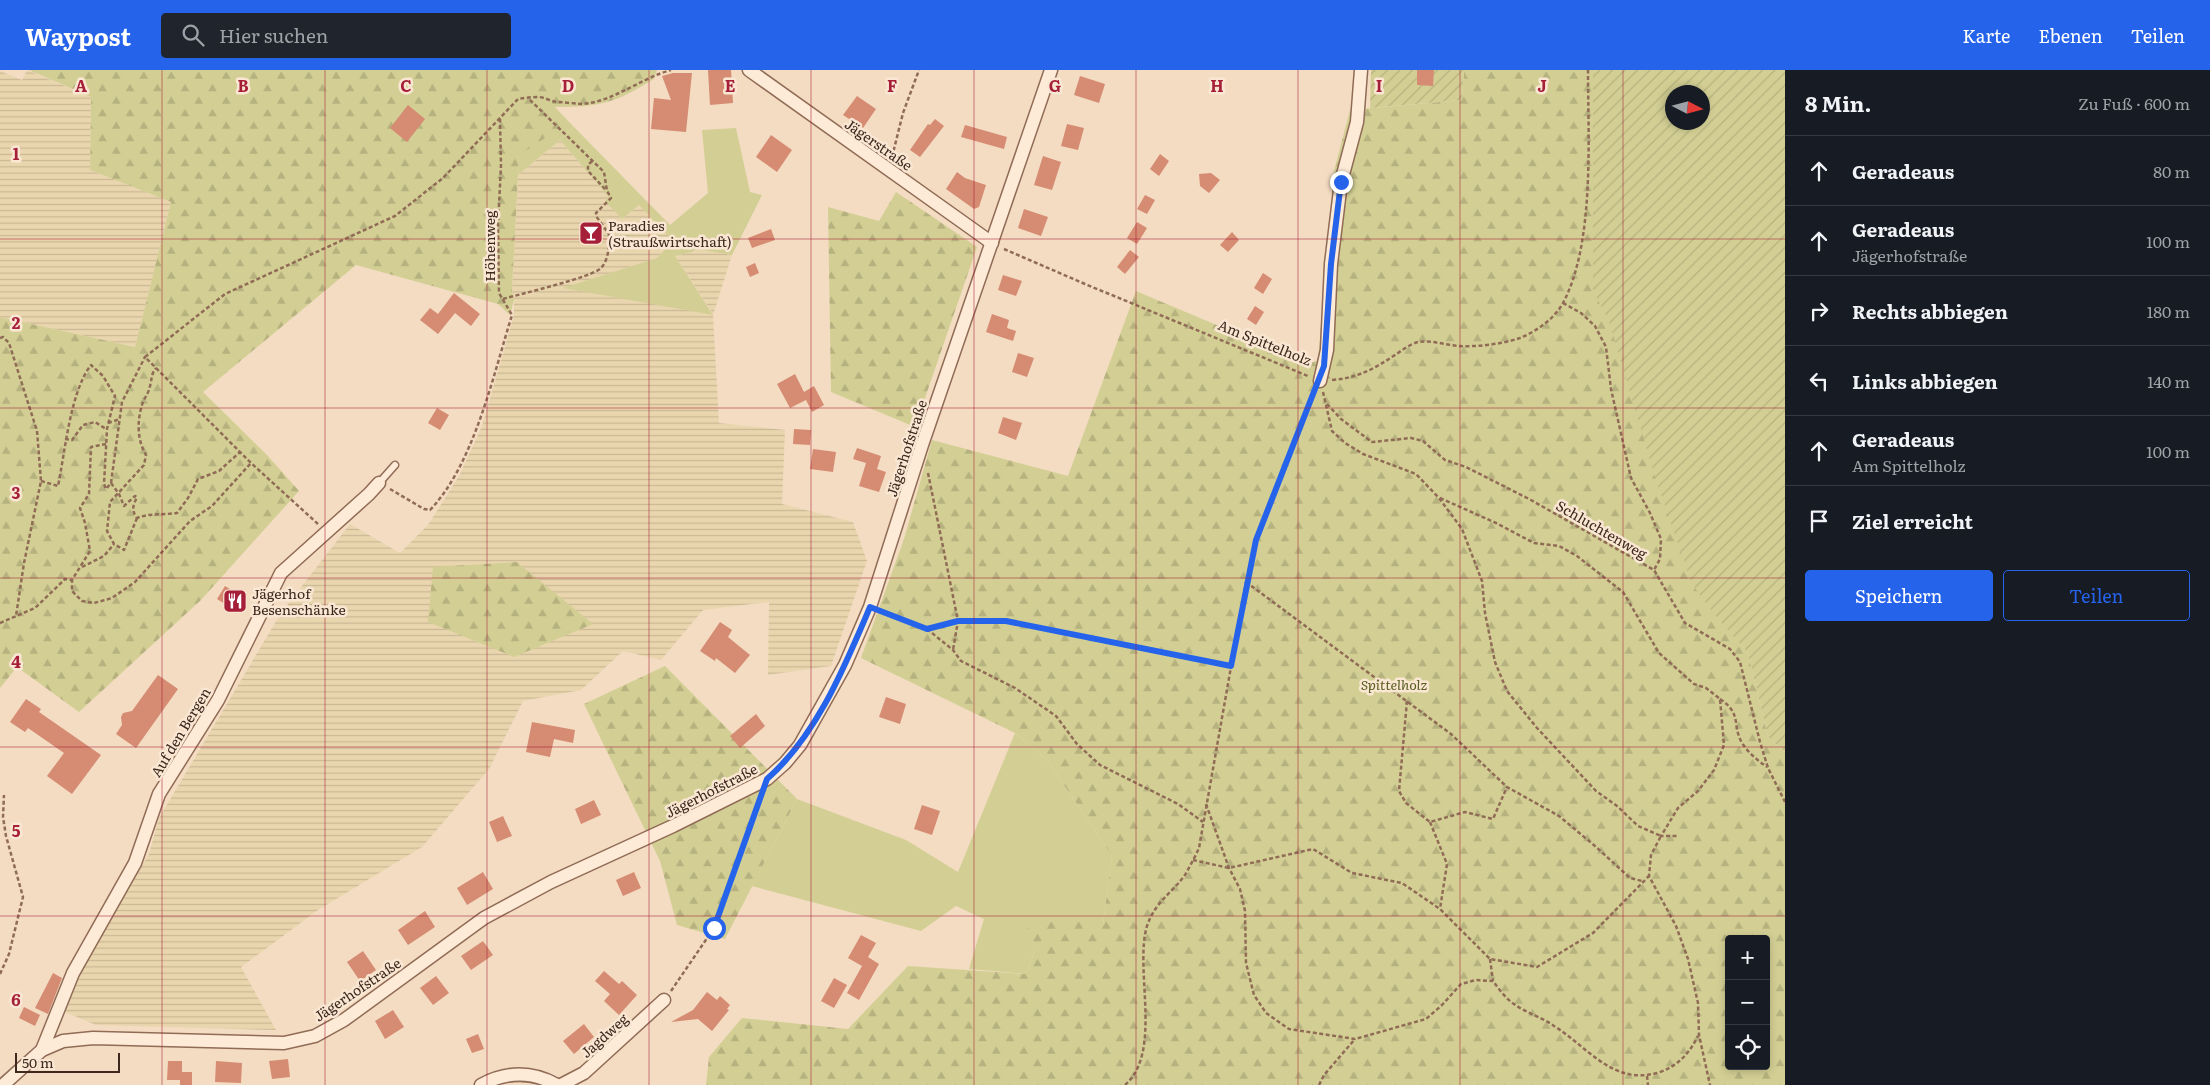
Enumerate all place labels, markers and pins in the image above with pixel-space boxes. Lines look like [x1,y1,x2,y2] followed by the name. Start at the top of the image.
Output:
[608,215,732,251] place label: Paradies (Straußwirtschaft)
[578,220,604,246] bar icon: Paradies (Straußwirtschaft)
[252,583,346,619] place label: Jägerhof Besenschänke
[222,588,248,614] restaurant icon: Jägerhof Besenschänke

